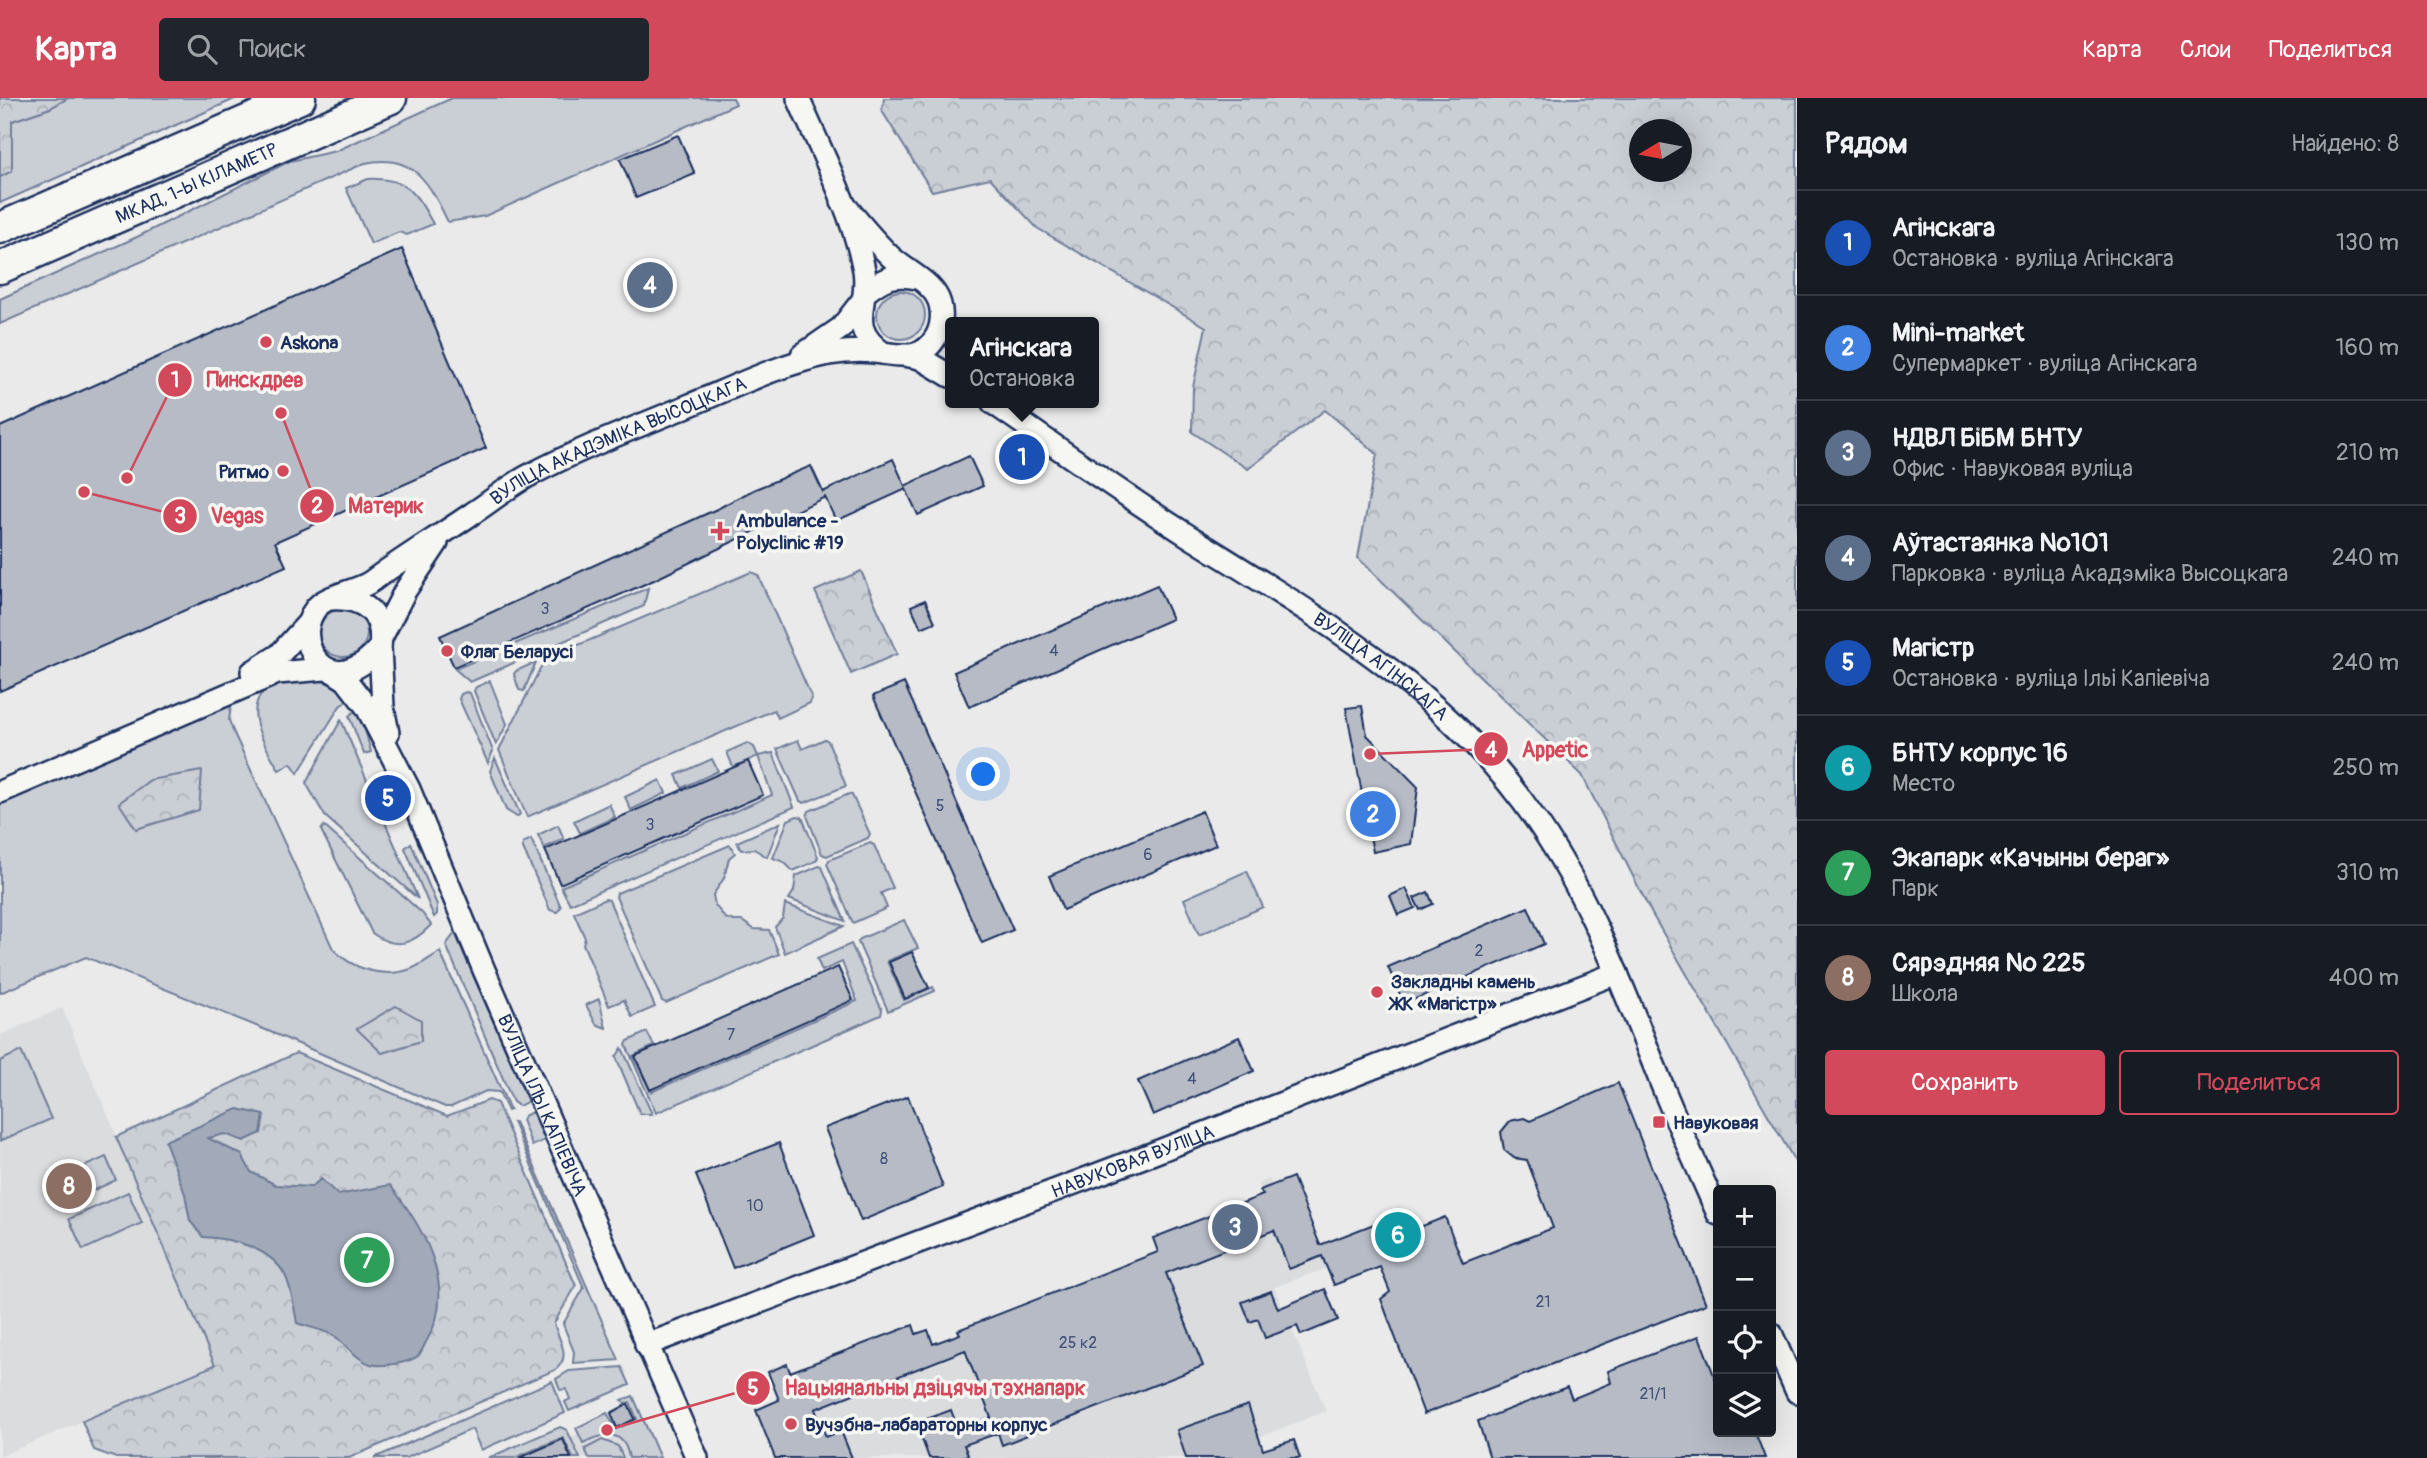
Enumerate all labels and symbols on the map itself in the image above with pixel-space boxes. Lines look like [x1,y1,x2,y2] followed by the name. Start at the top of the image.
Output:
[1629,119,1692,182] north arrow
[112,138,282,229] street label: МКАД, 1-Ы КІЛАМЕТР
[627,259,673,311] pin: 4
[280,331,339,355] place label: Askona
[258,334,274,350] marker: Askona
[157,359,318,401] callout: Пинскдрев
[171,367,179,394] text: 1
[206,367,304,394] text: Пинскдрев
[485,371,750,510] street label: ВУЛІЦА АКАДЭМІКА ВЫСОЦКАГА
[999,431,1045,483] pin: 1
[219,460,270,484] place label: Ритмо
[275,463,291,479] marker: Ритмо
[299,485,438,527] callout: Материк
[311,493,323,520] text: 2
[348,493,424,520] text: Материк
[162,495,278,537] callout: Vegas
[174,503,186,530] text: 3
[211,503,264,530] text: Vegas
[736,509,844,555] place label: Ambulance - Polyclinic #19
[710,521,730,541] marker: Ambulance - Polyclinic #19
[541,599,550,619] house number: 3
[1308,607,1453,726] street label: ВУЛІЦА АГІНСКАГА
[460,640,573,664] place label: Флаг Беларусі
[1049,641,1059,661] house number: 4
[439,643,455,659] marker: Флаг Беларусі
[1473,728,1603,770] callout: Appetic
[1485,737,1498,764] text: 4
[1522,737,1589,764] text: Appetic
[966,757,1000,791] your location
[365,772,411,824] pin: 5
[1350,788,1396,840] pin: 2
[936,796,944,816] house number: 5
[646,815,655,835] house number: 3
[1143,845,1153,865] house number: 6
[1475,941,1484,961] house number: 2
[1388,970,1536,1016] place label: Закладны камень ЖК «Магістр»
[1369,984,1385,1000] marker: Закладны камень ЖК «Магістр»
[492,1010,592,1200] street label: ВУЛІЦА ІЛЬІ КАПІЕВІЧА
[727,1025,736,1045] house number: 7
[1187,1069,1197,1089] house number: 4
[1673,1111,1759,1135] place label: Навуковая
[1651,1114,1667,1130] marker: Навуковая
[1048,1120,1218,1204] street label: НАВУКОВАЯ ВУЛІЦА
[880,1149,888,1169] house number: 8
[46,1160,92,1212] pin: 8
[746,1196,764,1216] house number: 10
[1212,1201,1258,1253] pin: 3
[1375,1209,1421,1261] pin: 6
[344,1234,390,1286] pin: 7
[1535,1292,1551,1312] house number: 21
[1059,1333,1097,1353] house number: 25 к2
[735,1367,1099,1409] callout: Нацыянальны дзіцячы тэхнапарк
[747,1375,759,1402] text: 5
[785,1375,1086,1402] text: Нацыянальны дзіцячы тэхнапарк
[1639,1384,1667,1404] house number: 21/1
[805,1413,1048,1437] place label: Вучэбна-лабараторны корпус
[783,1416,799,1432] marker: Вучэбна-лабараторны корпус

